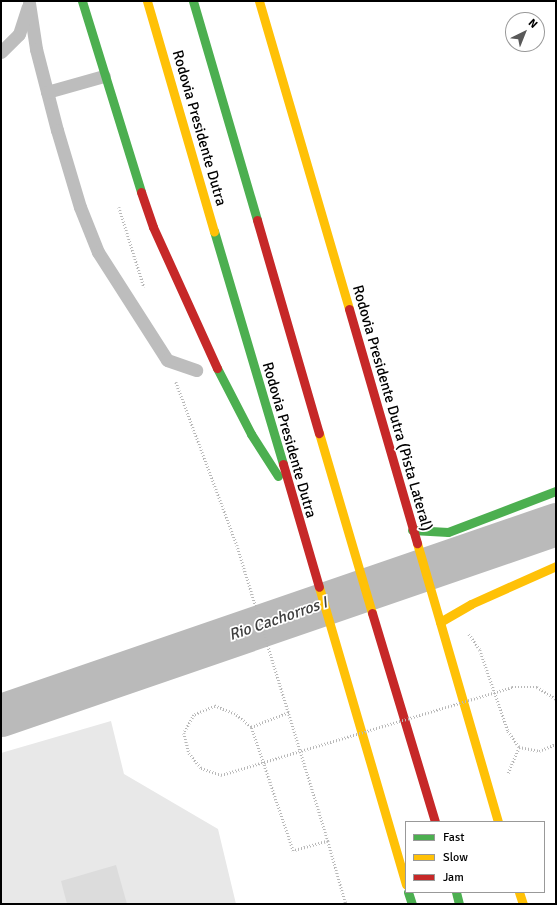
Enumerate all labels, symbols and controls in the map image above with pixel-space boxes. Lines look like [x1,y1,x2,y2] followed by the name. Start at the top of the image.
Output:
[505,12,545,52] north arrow
[526,16,540,31] text: N
[168,48,230,208] street label: Rodovia Presidente Dutra
[348,283,436,533] street label: Rodovia Presidente Dutra (Pista Lateral)
[258,360,320,520] street label: Rodovia Presidente Dutra
[226,593,330,645] water label: Rio Cachorros I
[405,821,545,893] legend
[443,830,464,845] text: Fast
[443,850,468,865] text: Slow
[443,870,464,885] text: Jam

